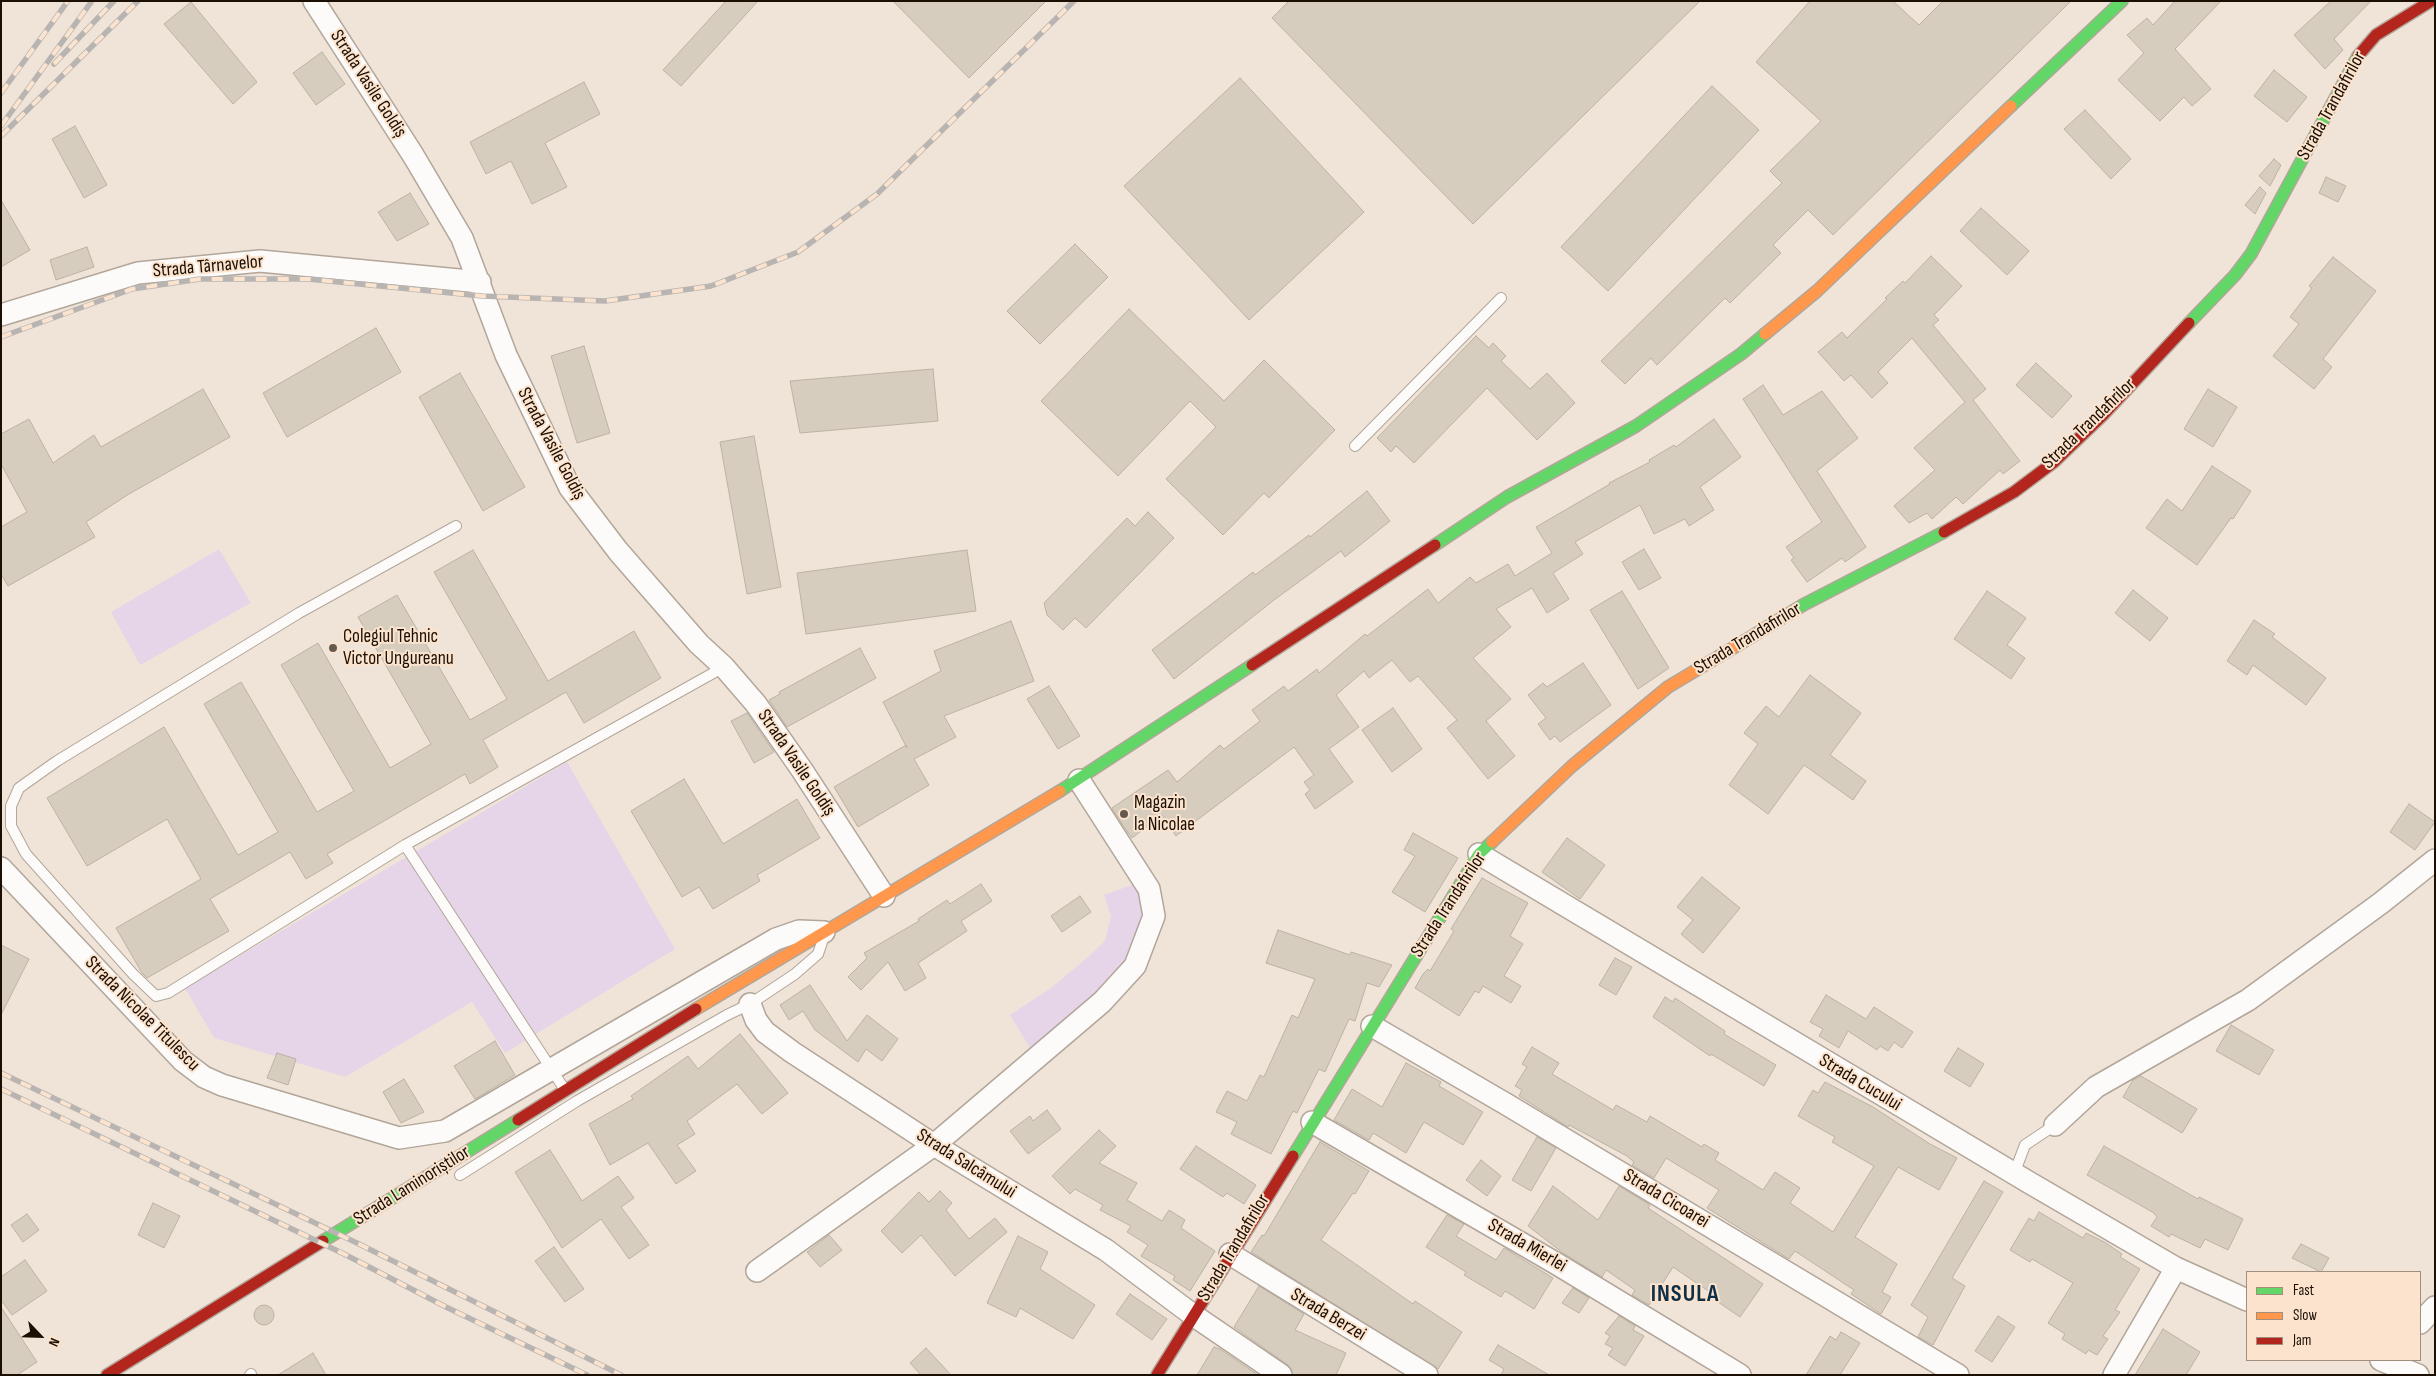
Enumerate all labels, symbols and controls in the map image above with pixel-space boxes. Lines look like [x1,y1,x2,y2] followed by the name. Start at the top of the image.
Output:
[325,26,411,142] street label: Strada Vasile Goldiș
[2293,48,2371,164] street label: Strada Trandafirilor
[152,251,264,283] street label: Strada Târnavelor
[2038,374,2140,474] street label: Strada Trandafirilor
[512,384,590,504] street label: Strada Vasile Goldiș
[1690,598,1806,680] street label: Strada Trandafirilor
[343,626,454,670] place label: Colegiul Tehnic Victor Ungureanu
[327,642,339,654] marker: Colegiul Tehnic Victor Ungureanu
[752,705,840,821] street label: Strada Vasile Goldiș
[1134,792,1195,836] place label: Magazin la Nicolae
[1118,808,1130,820] marker: Magazin la Nicolae
[1407,848,1491,962] street label: Strada Trandafirilor
[80,952,204,1076] street label: Strada Nicolae Titulescu
[1815,1049,1905,1117] street label: Strada Cucului
[912,1124,1020,1204] street label: Strada Salcâmului
[350,1141,474,1231] street label: Strada Laminoriștilor
[1619,1164,1713,1234] street label: Strada Cicoarei
[1193,1190,1275,1306] street label: Strada Trandafirilor
[1484,1214,1570,1278] street label: Strada Mierlei
[2246,1271,2421,1361] legend
[1650,1281,1720,1309] district label: INSULA
[2293,1281,2314,1300] text: Fast
[1286,1284,1370,1346] street label: Strada Berzei
[2293,1306,2317,1325] text: Slow
[15,1311,65,1361] north arrow
[2293,1331,2311,1350] text: Jam
[45,1335,63,1349] text: N

